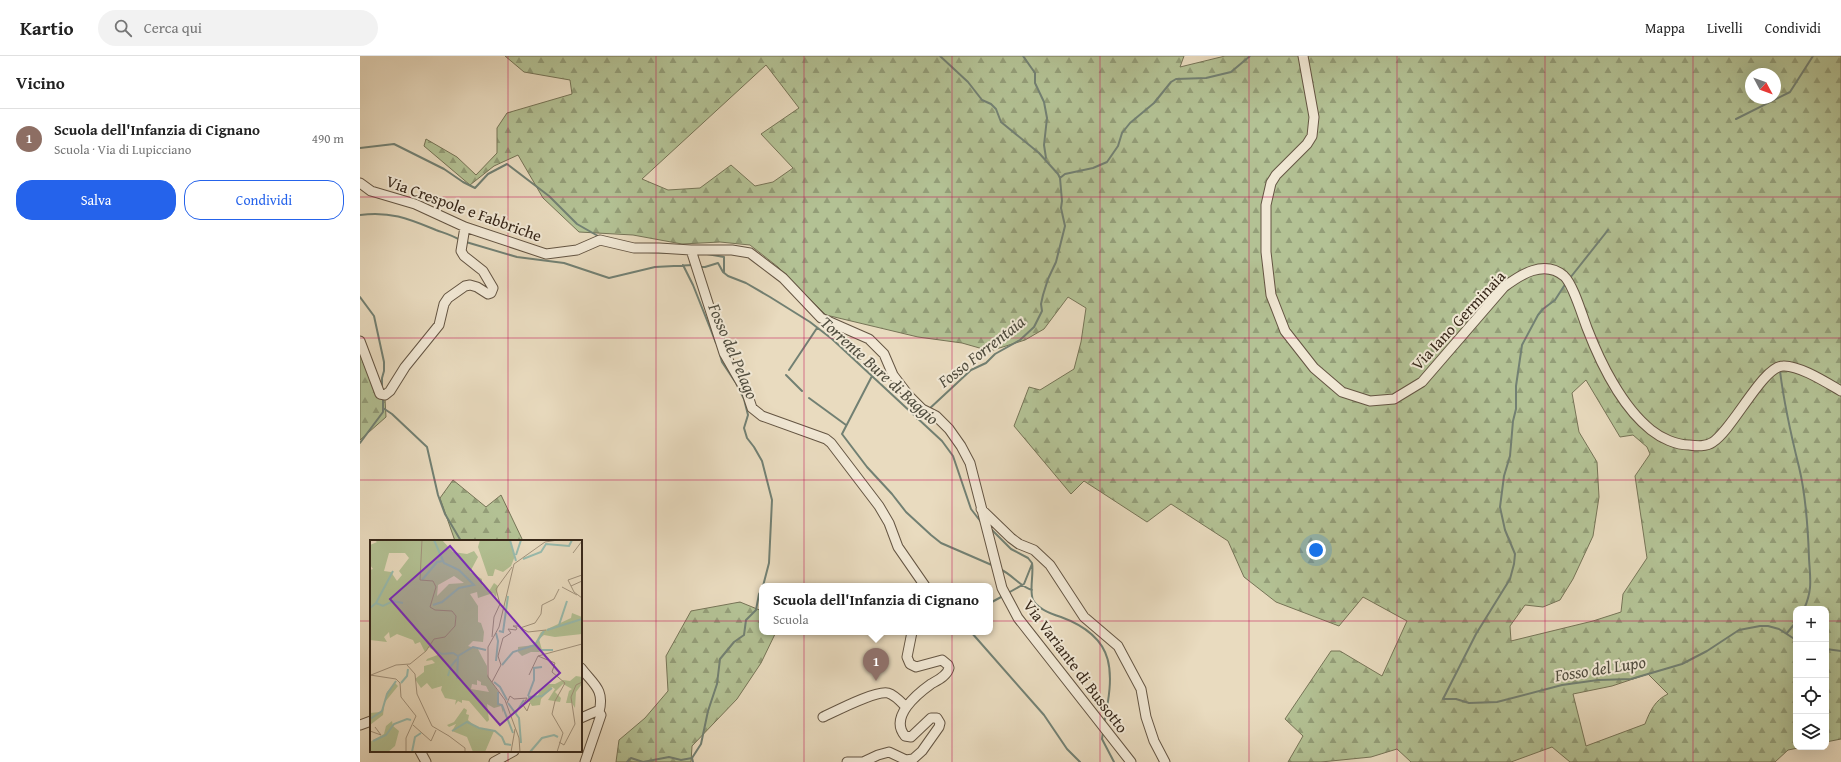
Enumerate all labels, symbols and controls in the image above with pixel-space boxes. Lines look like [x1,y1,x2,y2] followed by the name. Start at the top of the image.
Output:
[98,10,378,46] search box
[20,14,74,42] text: Kartio
[112,17,134,39] icon: search
[144,17,202,38] text: Cerca qui
[1645,18,1685,38] text: Mappa
[1707,18,1743,38] text: Livelli
[1765,18,1821,38] text: Condividi
[1745,68,1781,104] north arrow
[16,70,65,95] text: Vicino
[54,119,260,140] text: Scuola dell'Infanzia di Cignano
[26,129,32,148] text: 1
[312,129,344,148] text: 490 m
[54,140,191,159] text: Scuola · Via di Lupicciano
[383,169,545,247] street label: Via Crespole e Fabbriche
[16,180,176,220] button: Salva
[184,180,344,220] button: Condividi
[1405,264,1511,375] street label: Via Iano Germinaia
[702,298,765,403] water label: Fosso del Pelago
[931,309,1030,394] water label: Fosso Forrentaia
[815,310,945,430] water label: Torrente Bure di Baggio
[370,540,582,752] inset map
[1306,540,1326,560] your location
[759,583,993,635] popup
[773,589,979,610] text: Scuola dell'Infanzia di Cignano
[1018,594,1134,738] street label: Via Variante di Bussotto
[1793,606,1829,750] map controls
[1793,606,1829,642] button: +
[773,610,809,629] text: Scuola
[1793,642,1829,678] button: −
[863,648,889,681] pin: 1
[1552,648,1647,688] water label: Fosso del Lupo
[1793,678,1829,714] button: locate
[1793,714,1829,750] button: layers

